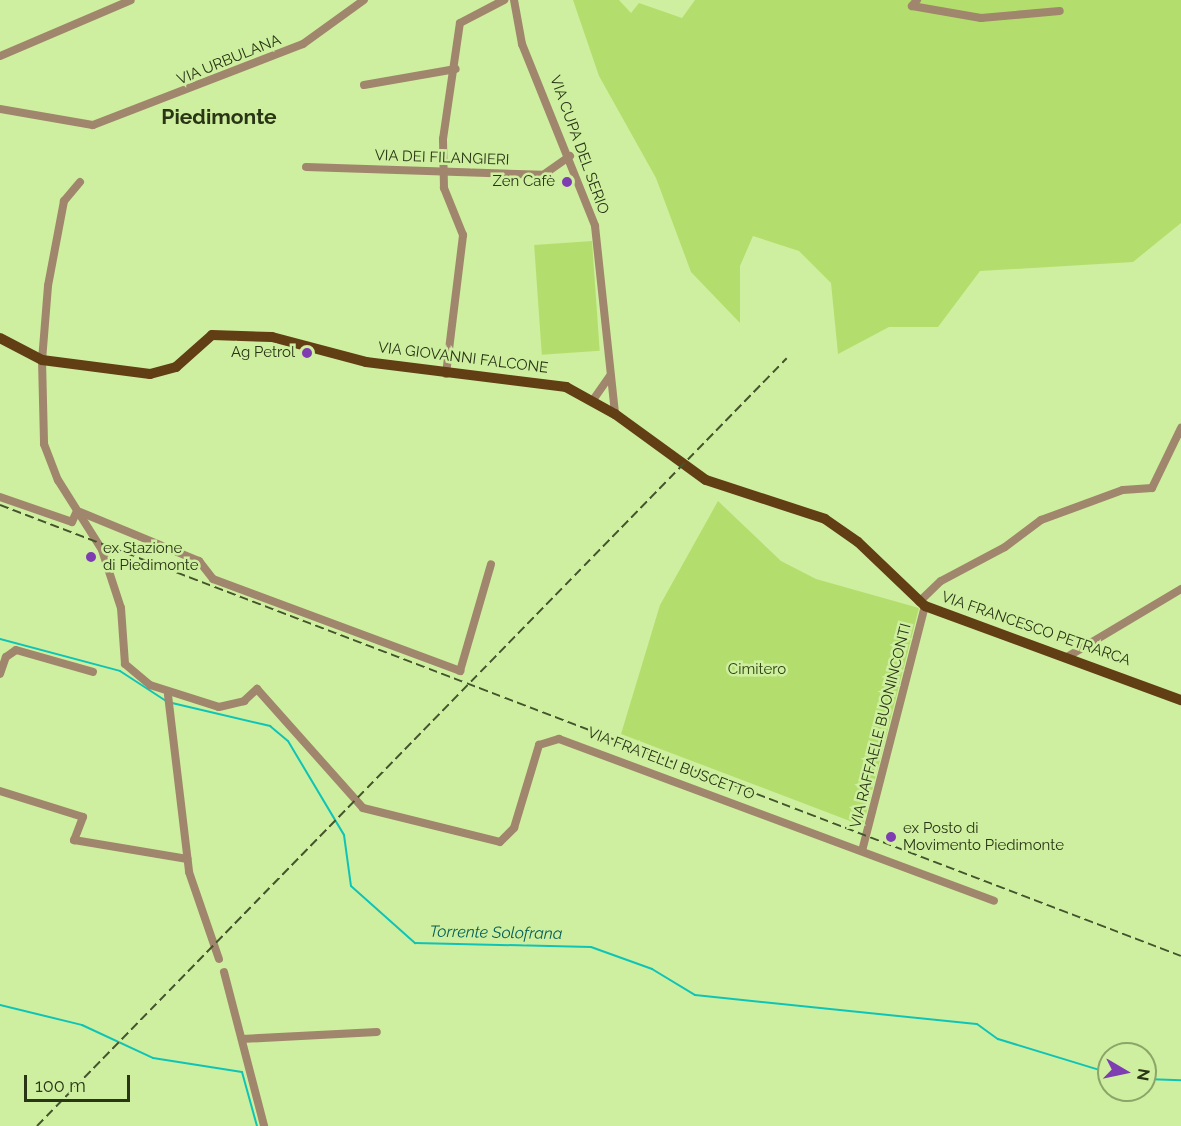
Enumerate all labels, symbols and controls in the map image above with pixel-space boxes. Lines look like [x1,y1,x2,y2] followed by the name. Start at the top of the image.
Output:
[174,31,284,89] street label: VIA URBULANA
[545,73,613,217] street label: VIA CUPA DEL SERIO
[161,104,277,130] district label: Piedimonte
[374,147,510,169] street label: VIA DEI FILANGIERI
[493,173,555,191] place label: Zen Cafè
[560,175,574,189] marker: Zen Cafè
[377,339,549,377] street label: VIA GIOVANNI FALCONE
[231,344,295,362] place label: Ag Petrol
[300,346,314,360] marker: Ag Petrol
[103,539,199,574] place label: ex Stazione di Piedimonte
[84,550,98,564] marker: ex Stazione di Piedimonte
[939,588,1133,670] street label: VIA FRANCESCO PETRARCA
[847,622,915,830] street label: VIA RAFFAELE BUONINCONTI
[728,661,786,679] park label: Cimitero
[585,724,757,804] street label: VIA FRATELLI BUSCETTO
[903,819,1064,854] place label: ex Posto di Movimento Piedimonte
[884,830,898,844] marker: ex Posto di Movimento Piedimonte
[429,922,563,944] water label: Torrente Solofrana
[1097,1042,1157,1102] north arrow
[27,1063,134,1101] scale bar
[1133,1067,1154,1082] text: N
[35,1075,86,1096] text: 100 m

